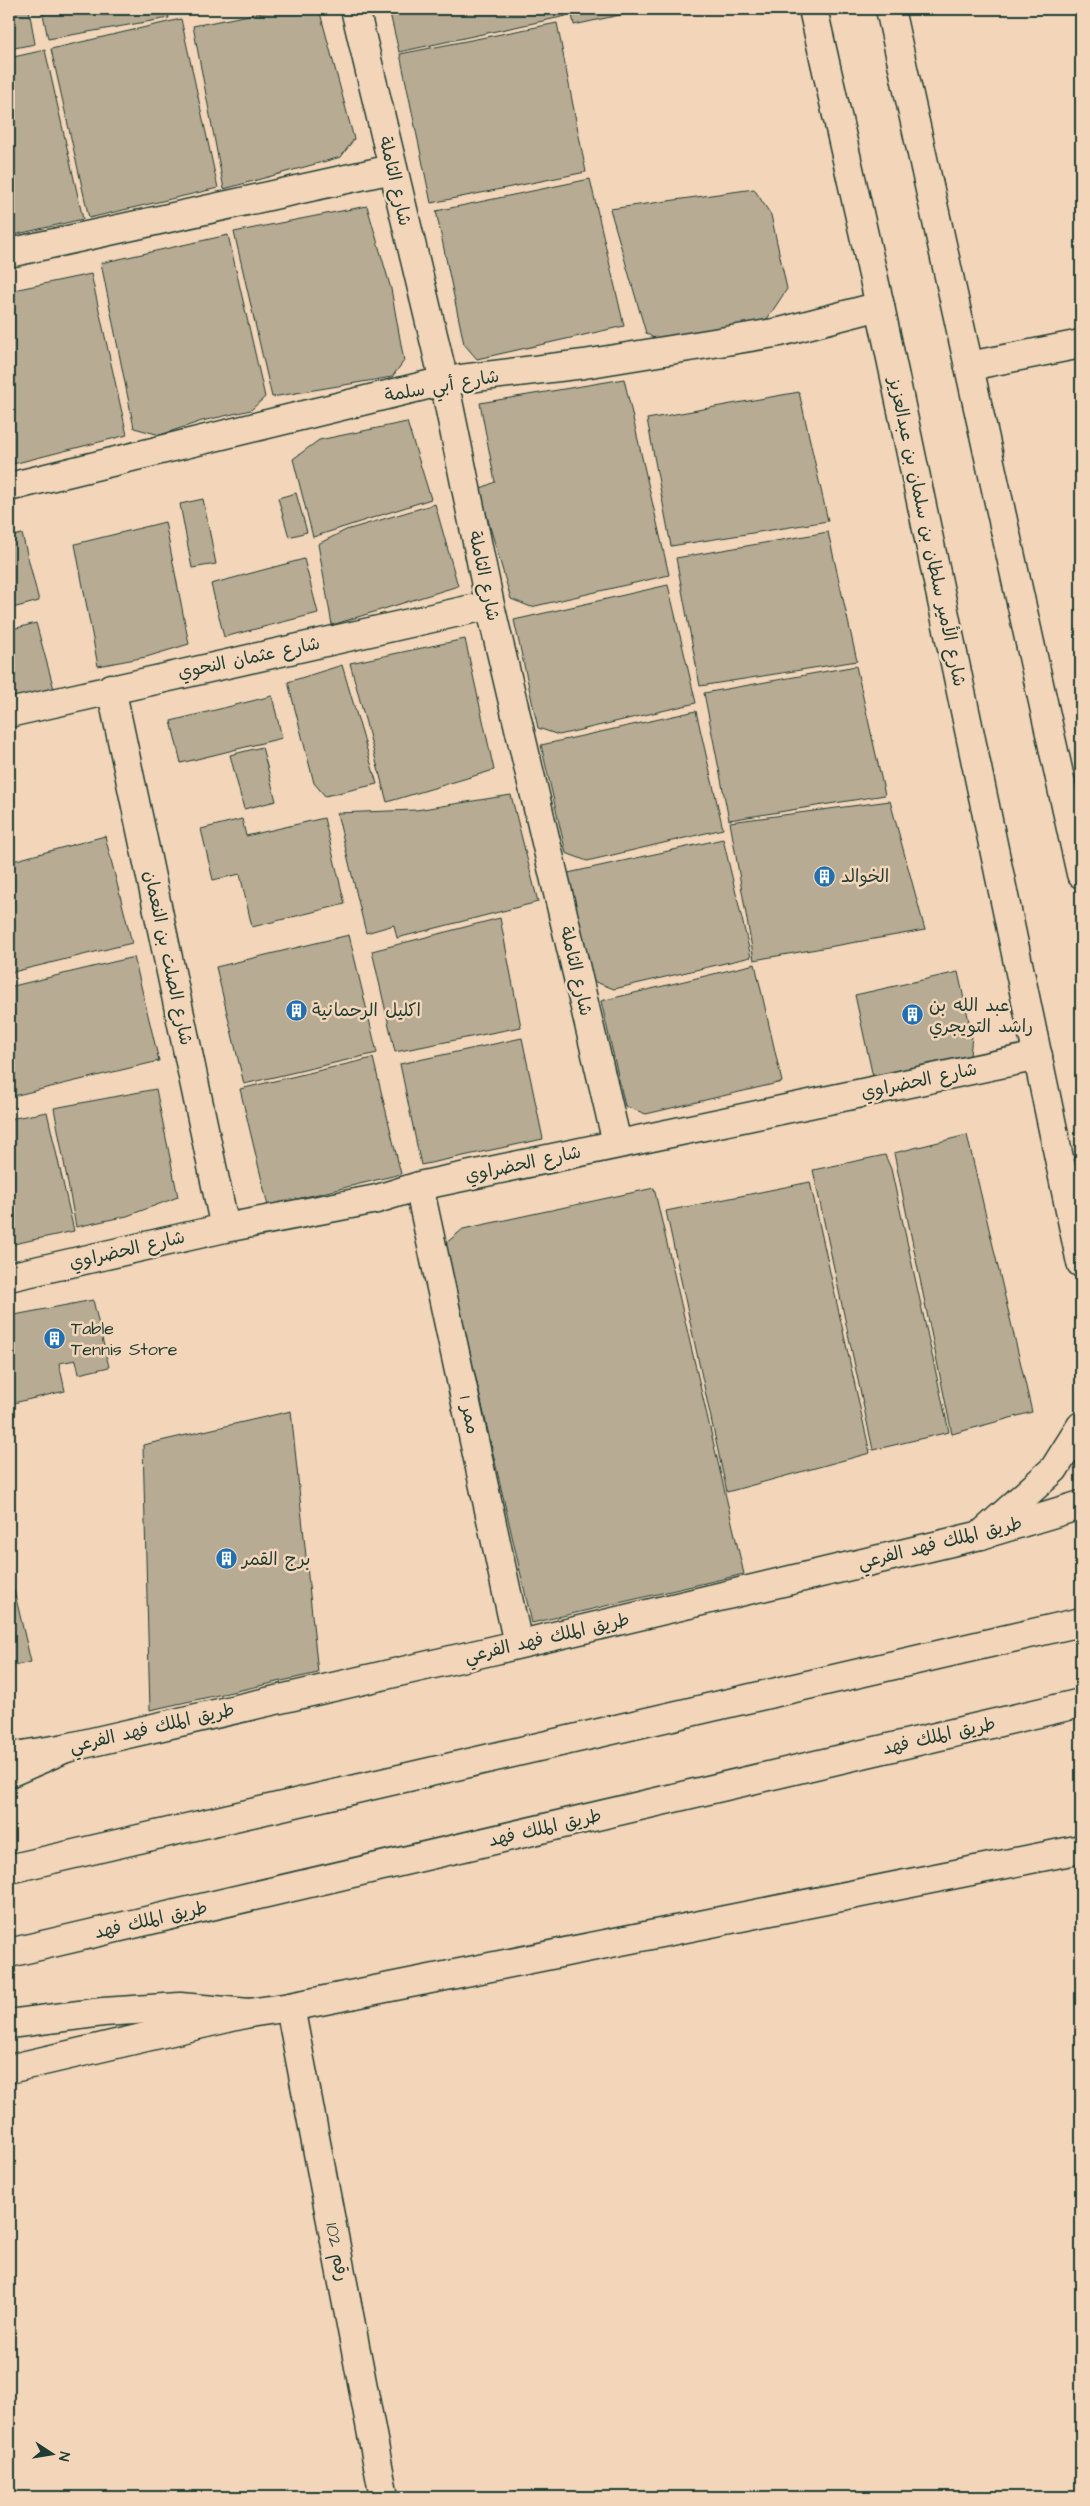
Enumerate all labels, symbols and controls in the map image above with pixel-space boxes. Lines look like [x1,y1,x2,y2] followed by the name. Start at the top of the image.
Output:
[373,134,417,228] street label: شارع الثاملة
[383,364,502,411] street label: شارع أبي سلمة
[882,373,972,689] street label: شارع الأمير سلطان بن سلمان بن عبدالعزيز
[462,529,506,623] street label: شارع الثاملة
[176,631,322,685] street label: شارع عثمان النحوي
[813,864,837,888] building icon: الخوالد
[841,864,889,889] place label: الخوالد
[137,868,199,1048] street label: شارع الصلت بن النعمان
[554,924,598,1018] street label: شارع الثاملة
[929,993,1033,1039] place label: عبد الله بن راشد التويجري
[284,998,308,1022] building icon: اكليل الرحمانية
[312,998,421,1023] place label: اكليل الرحمانية
[901,1003,925,1027] building icon: عبد الله بن راشد التويجري
[859,1057,979,1105] street label: شارع الحضراوي
[463,1140,583,1188] street label: شارع الحضراوي
[67,1225,187,1275] street label: شارع الحضراوي
[71,1316,178,1362] place label: Table Tennis Store
[43,1326,67,1350] building icon: Table Tennis Store
[453,1393,485,1437] street label: ممر 1
[855,1510,1026,1578] street label: طريق الملك فهد الفرعي
[214,1547,238,1571] building icon: برج القمر
[240,1547,310,1572] place label: برج القمر
[462,1607,633,1672] street label: طريق الملك فهد الفرعي
[67,1697,238,1762] street label: طريق الملك فهد الفرعي
[880,1711,998,1761] street label: طريق الملك فهد
[486,1803,604,1853] street label: طريق الملك فهد
[92,1895,210,1945] street label: طريق الملك فهد
[318,2221,355,2284] street label: رقم 102
[28,2428,78,2478] north arrow
[53,2450,74,2463] text: N

